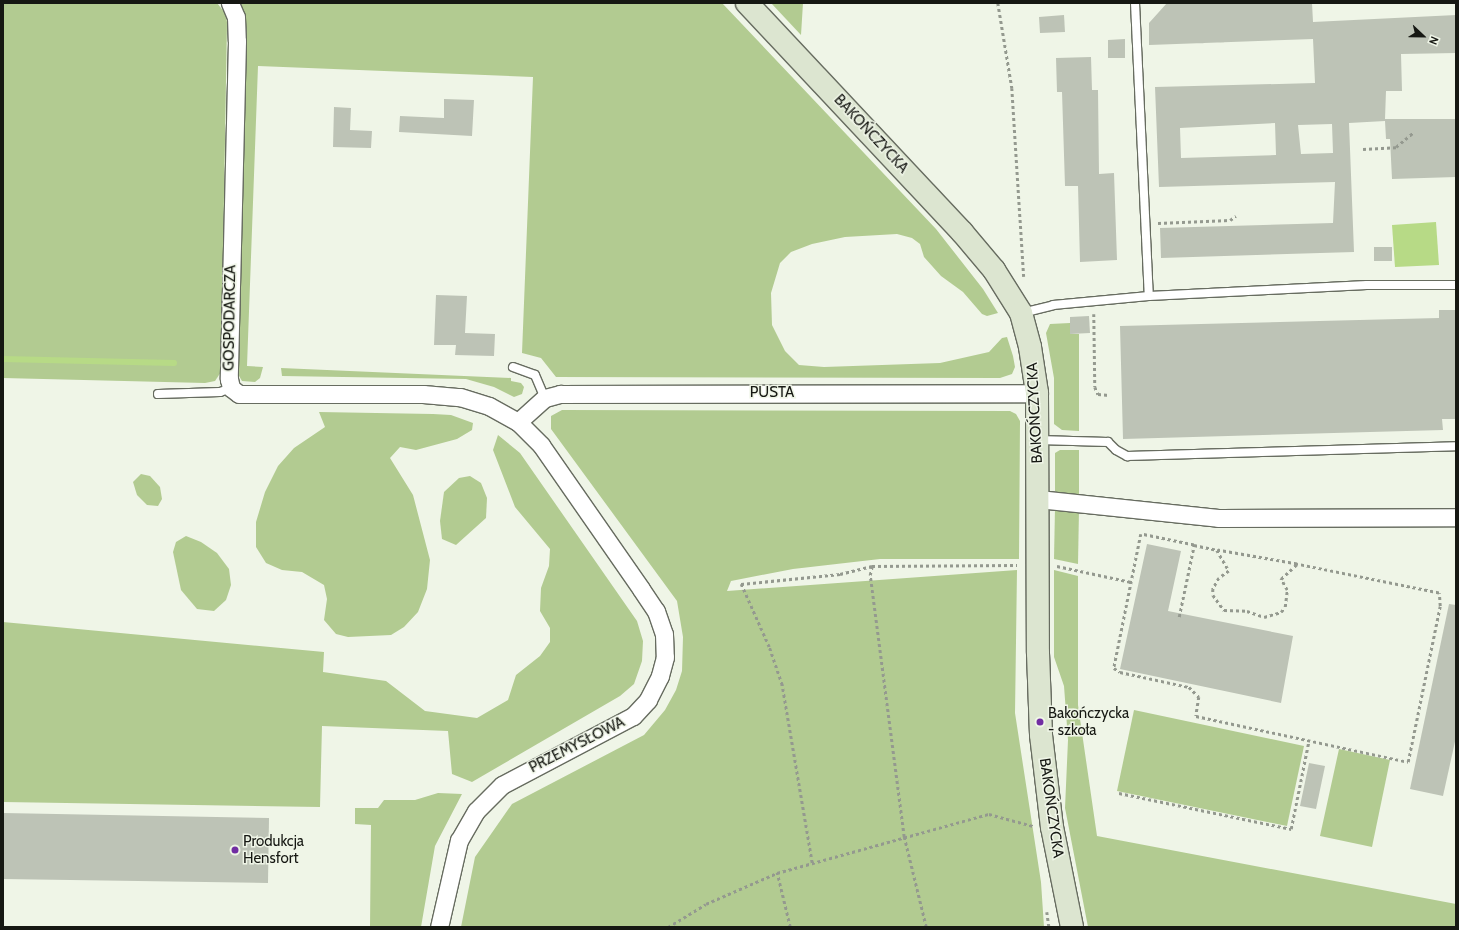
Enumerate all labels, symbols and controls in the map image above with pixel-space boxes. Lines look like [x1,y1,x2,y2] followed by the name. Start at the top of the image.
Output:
[1403,16,1443,56] north arrow
[1426,34,1442,47] text: N
[830,91,912,177] street label: BAKOŃCZYCKA
[220,265,240,371] street label: GOSPODARCZA
[1023,362,1047,464] street label: BAKOŃCZYCKA
[750,384,794,402] street label: PUSTA
[1048,704,1129,739] place label: Bakończycka - szkoła
[526,713,628,777] street label: PRZEMYSŁOWA
[1035,717,1045,727] marker: Bakończycka - szkoła
[1035,757,1067,859] street label: BAKOŃCZYCKA
[243,832,304,867] place label: Produkcja Hensfort
[230,845,240,855] marker: Produkcja Hensfort

